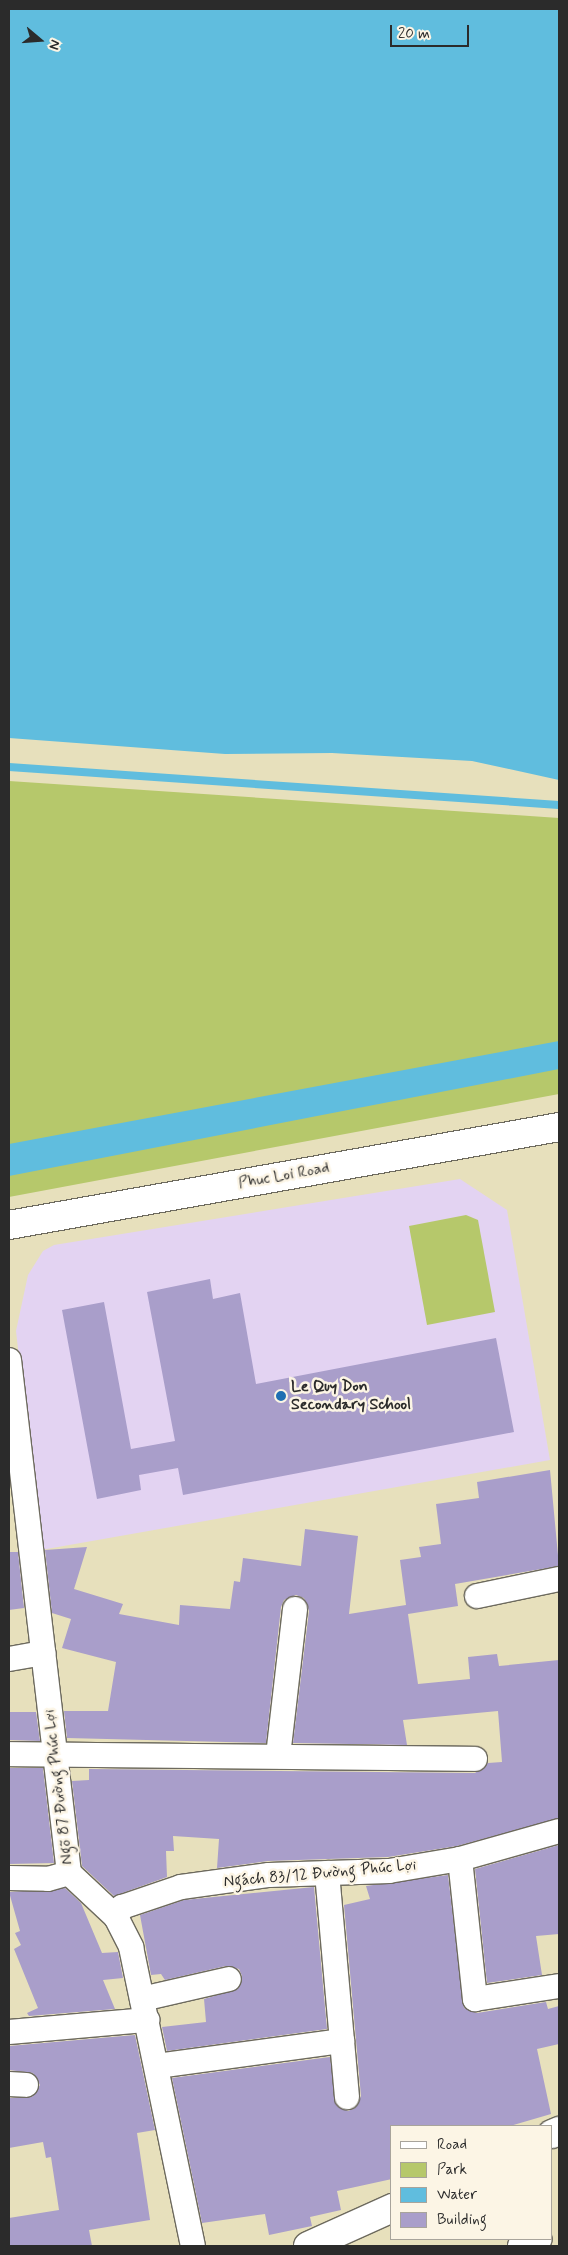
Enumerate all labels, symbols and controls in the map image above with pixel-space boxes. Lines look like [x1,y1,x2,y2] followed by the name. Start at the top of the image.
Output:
[15,15,65,65] north arrow
[393,15,472,47] scale bar
[398,24,430,44] text: 20 m
[44,37,64,52] text: N
[237,1159,331,1193] street label: Phuc Loi Road
[291,1377,411,1415] place label: Le Quy Don Secondary School
[275,1390,287,1402] marker: Le Quy Don Secondary School
[40,1708,78,1866] street label: Ngõ 87 Đường Phúc Lợi
[222,1856,418,1892] street label: Ngách 83/12 Đường Phúc Lợi
[390,2125,553,2240] legend
[437,2135,467,2155] text: Road
[437,2160,467,2180] text: Park
[437,2185,477,2205] text: Water
[437,2210,487,2230] text: Building

